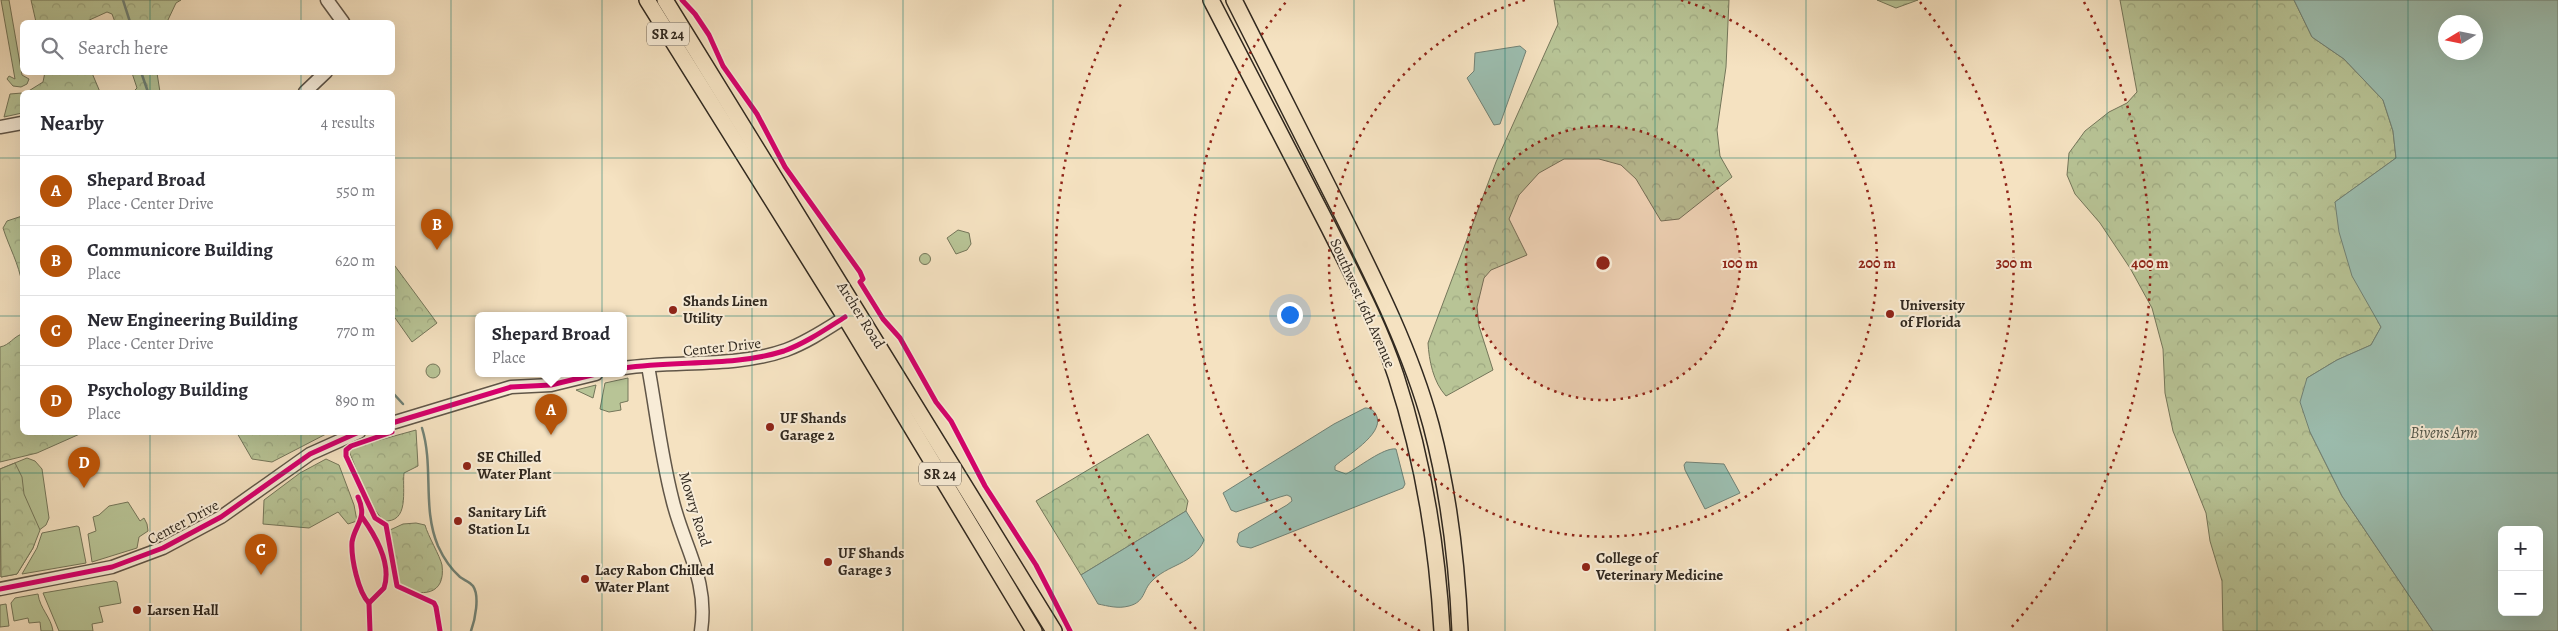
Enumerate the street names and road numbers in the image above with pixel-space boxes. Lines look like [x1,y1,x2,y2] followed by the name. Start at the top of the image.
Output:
[647,22,689,46] road number: SR 24
[1325,235,1401,371] street label: Southwest 16th Avenue
[832,277,890,353] street label: Archer Road
[682,333,762,361] street label: Center Drive
[919,462,961,486] road number: SR 24
[674,469,716,550] street label: Mowry Road
[144,495,222,549] street label: Center Drive

